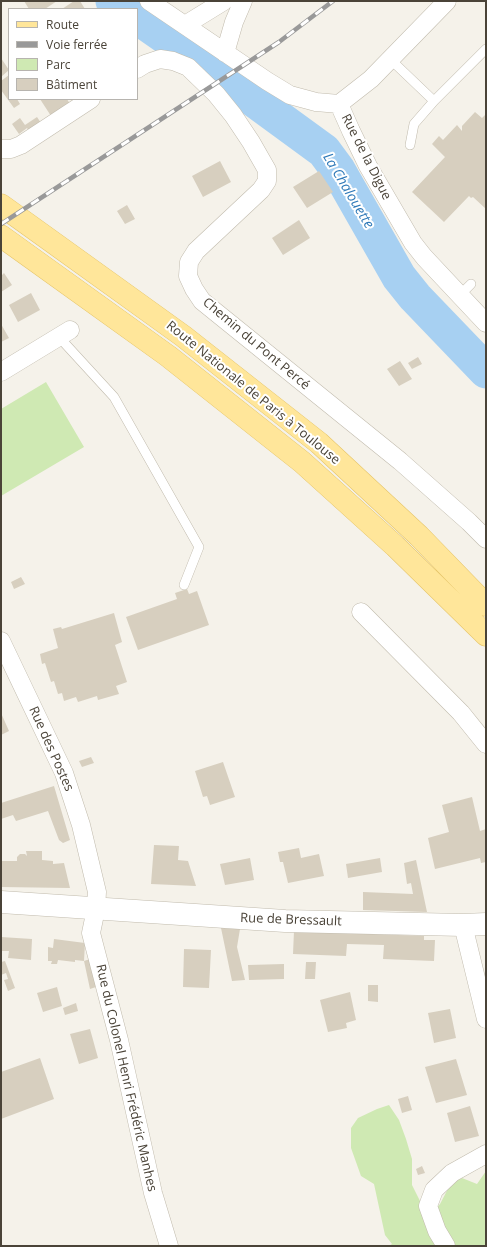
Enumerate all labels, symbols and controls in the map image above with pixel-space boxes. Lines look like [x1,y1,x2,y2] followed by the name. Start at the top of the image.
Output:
[8,8,138,100] legend
[46,16,79,33] text: Route
[46,36,107,53] text: Voie ferrée
[46,56,71,73] text: Parc
[46,76,97,93] text: Bâtiment
[338,111,394,203] street label: Rue de la Digue
[319,150,377,232] water label: La Chalouette
[199,295,313,393] street label: Chemin du Pont Percé
[163,318,343,468] street label: Route Nationale de Paris à Toulouse
[25,704,77,794] street label: Rue des Postes
[240,910,342,930] street label: Rue de Bressault
[92,963,160,1193] street label: Rue du Colonel Henri Frédéric Manhes

